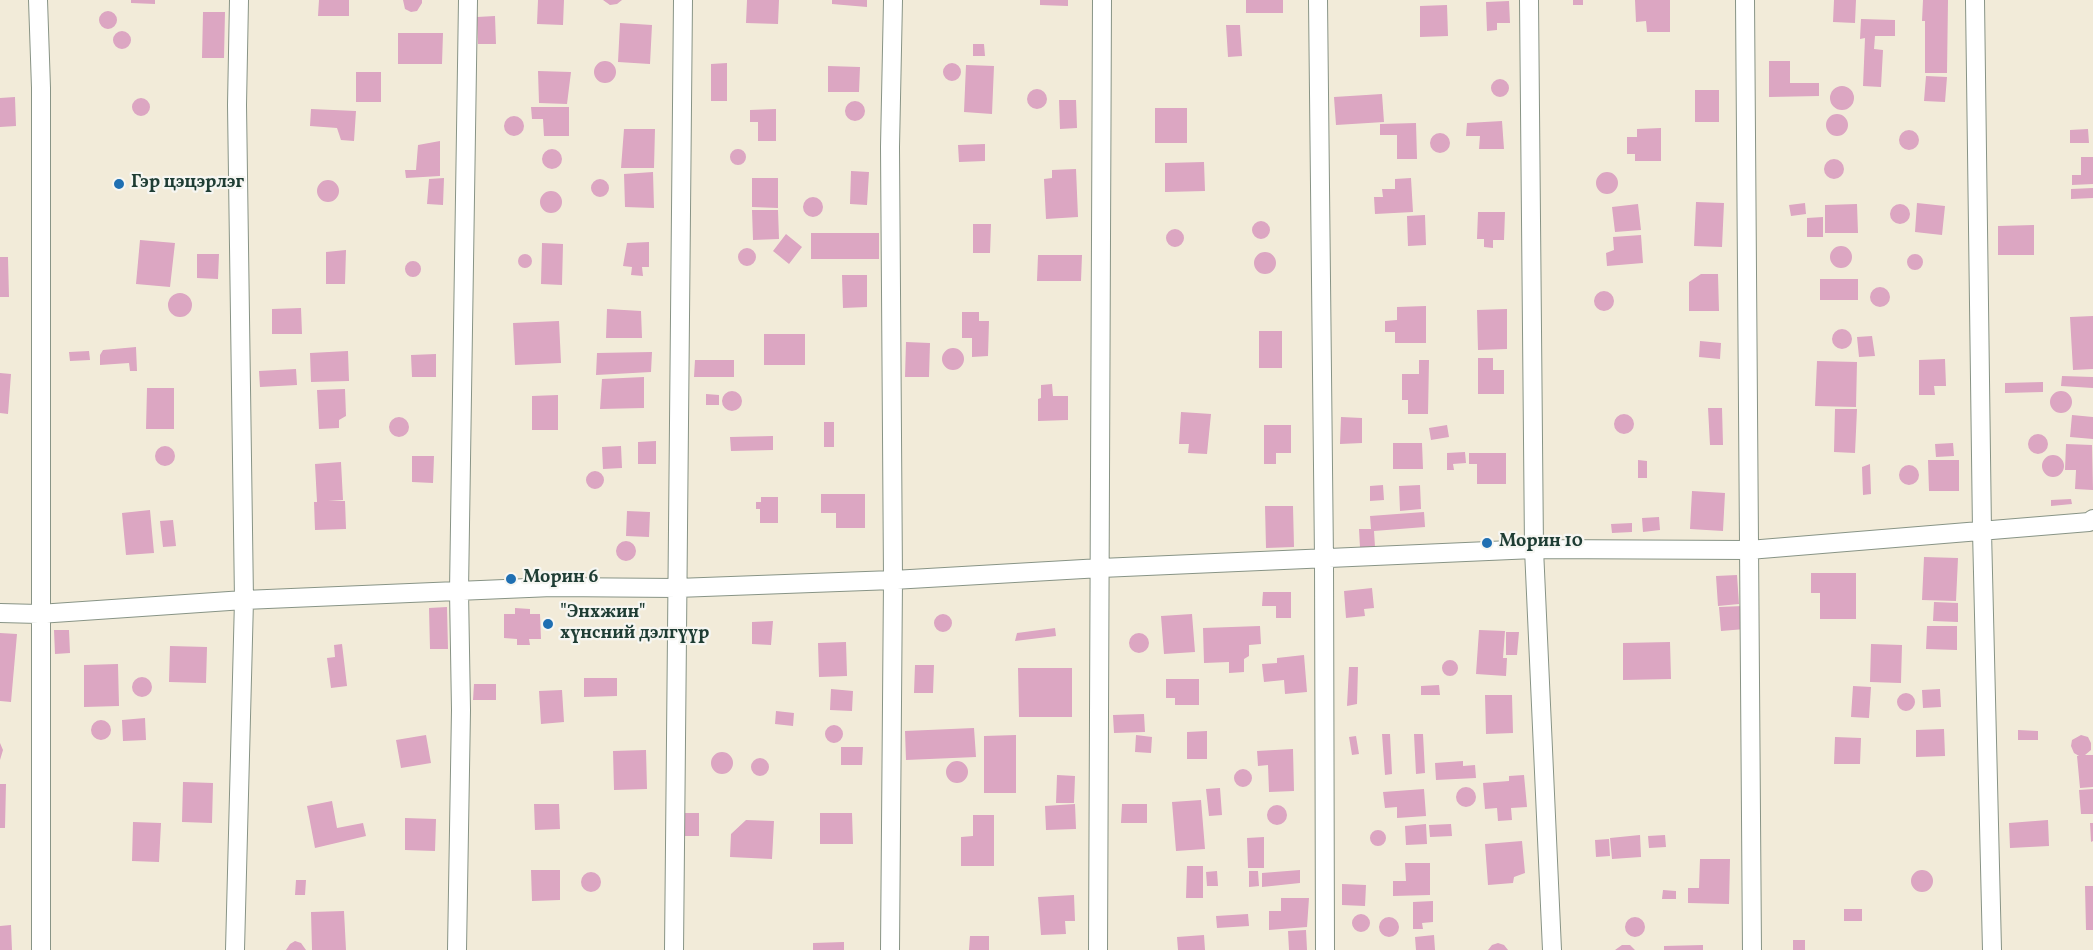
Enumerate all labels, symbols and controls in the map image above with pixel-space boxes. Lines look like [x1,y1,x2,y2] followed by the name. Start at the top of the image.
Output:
[131,173,244,195] place label: Гэр цэцэрлэг
[112,177,126,191] marker: Гэр цэцэрлэг
[1499,532,1583,554] place label: Морин 10
[1480,536,1494,550] marker: Морин 10
[523,568,598,590] place label: Морин 6
[504,572,518,586] marker: Морин 6
[560,603,709,646] place label: "Энхжин" хүнсний дэлгүүр
[541,617,555,631] marker: "Энхжин" хүнсний дэлгүүр

